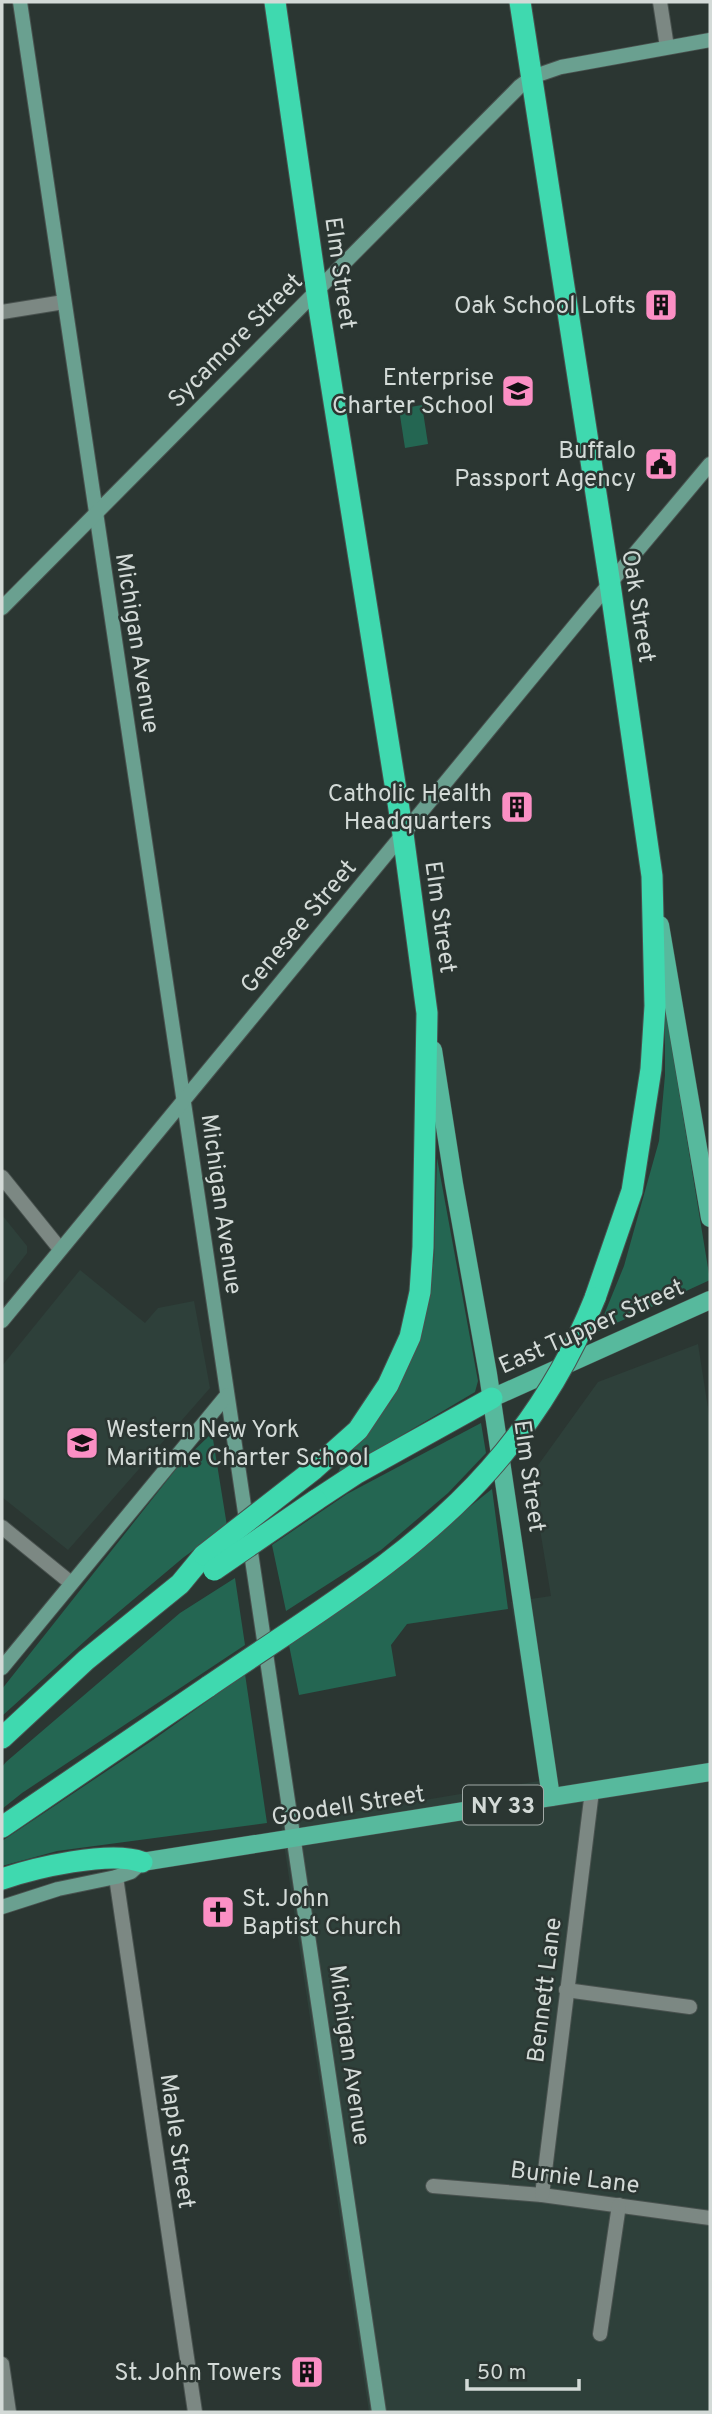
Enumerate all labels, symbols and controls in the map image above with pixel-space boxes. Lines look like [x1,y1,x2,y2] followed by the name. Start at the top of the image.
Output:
[316,215,362,331] street label: Elm Street
[163,268,310,415] street label: Sycamore Street
[642,286,680,324] building icon: Oak School Lofts
[454,292,636,322] place label: Oak School Lofts
[332,364,494,422] place label: Enterprise Charter School
[499,372,537,410] school or university icon: Enterprise Charter School
[454,437,636,495] place label: Buffalo Passport Agency
[642,445,680,483] public building icon: Buffalo Passport Agency
[613,548,661,665] street label: Oak Street
[107,551,165,736] street label: Michigan Avenue
[328,780,492,838] place label: Catholic Health Headquarters
[498,788,536,826] building icon: Catholic Health Headquarters
[235,854,364,1000] street label: Genesee Street
[416,859,462,975] street label: Elm Street
[192,1112,248,1297] street label: Michigan Avenue
[494,1273,689,1382] street label: East Tupper Street
[106,1416,369,1474] place label: Western New York Maritime Charter School
[505,1418,551,1534] street label: Elm Street
[63,1424,101,1462] school or university icon: Western New York Maritime Charter School
[270,1780,427,1834] street label: Goodell Street
[463,1786,543,1824] road number: NY 33
[242,1885,402,1943] place label: St. John Baptist Church
[199,1893,237,1931] church icon: St. John Baptist Church
[522,1916,570,2065] street label: Bennett Lane
[320,1963,376,2148] street label: Michigan Avenue
[152,2072,200,2211] street label: Maple Street
[508,2156,641,2202] street label: Burnie Lane
[467,2348,579,2392] scale bar
[288,2353,326,2391] building icon: St. John Towers
[114,2359,282,2389] place label: St. John Towers
[477,2360,526,2387] text: 50 m

